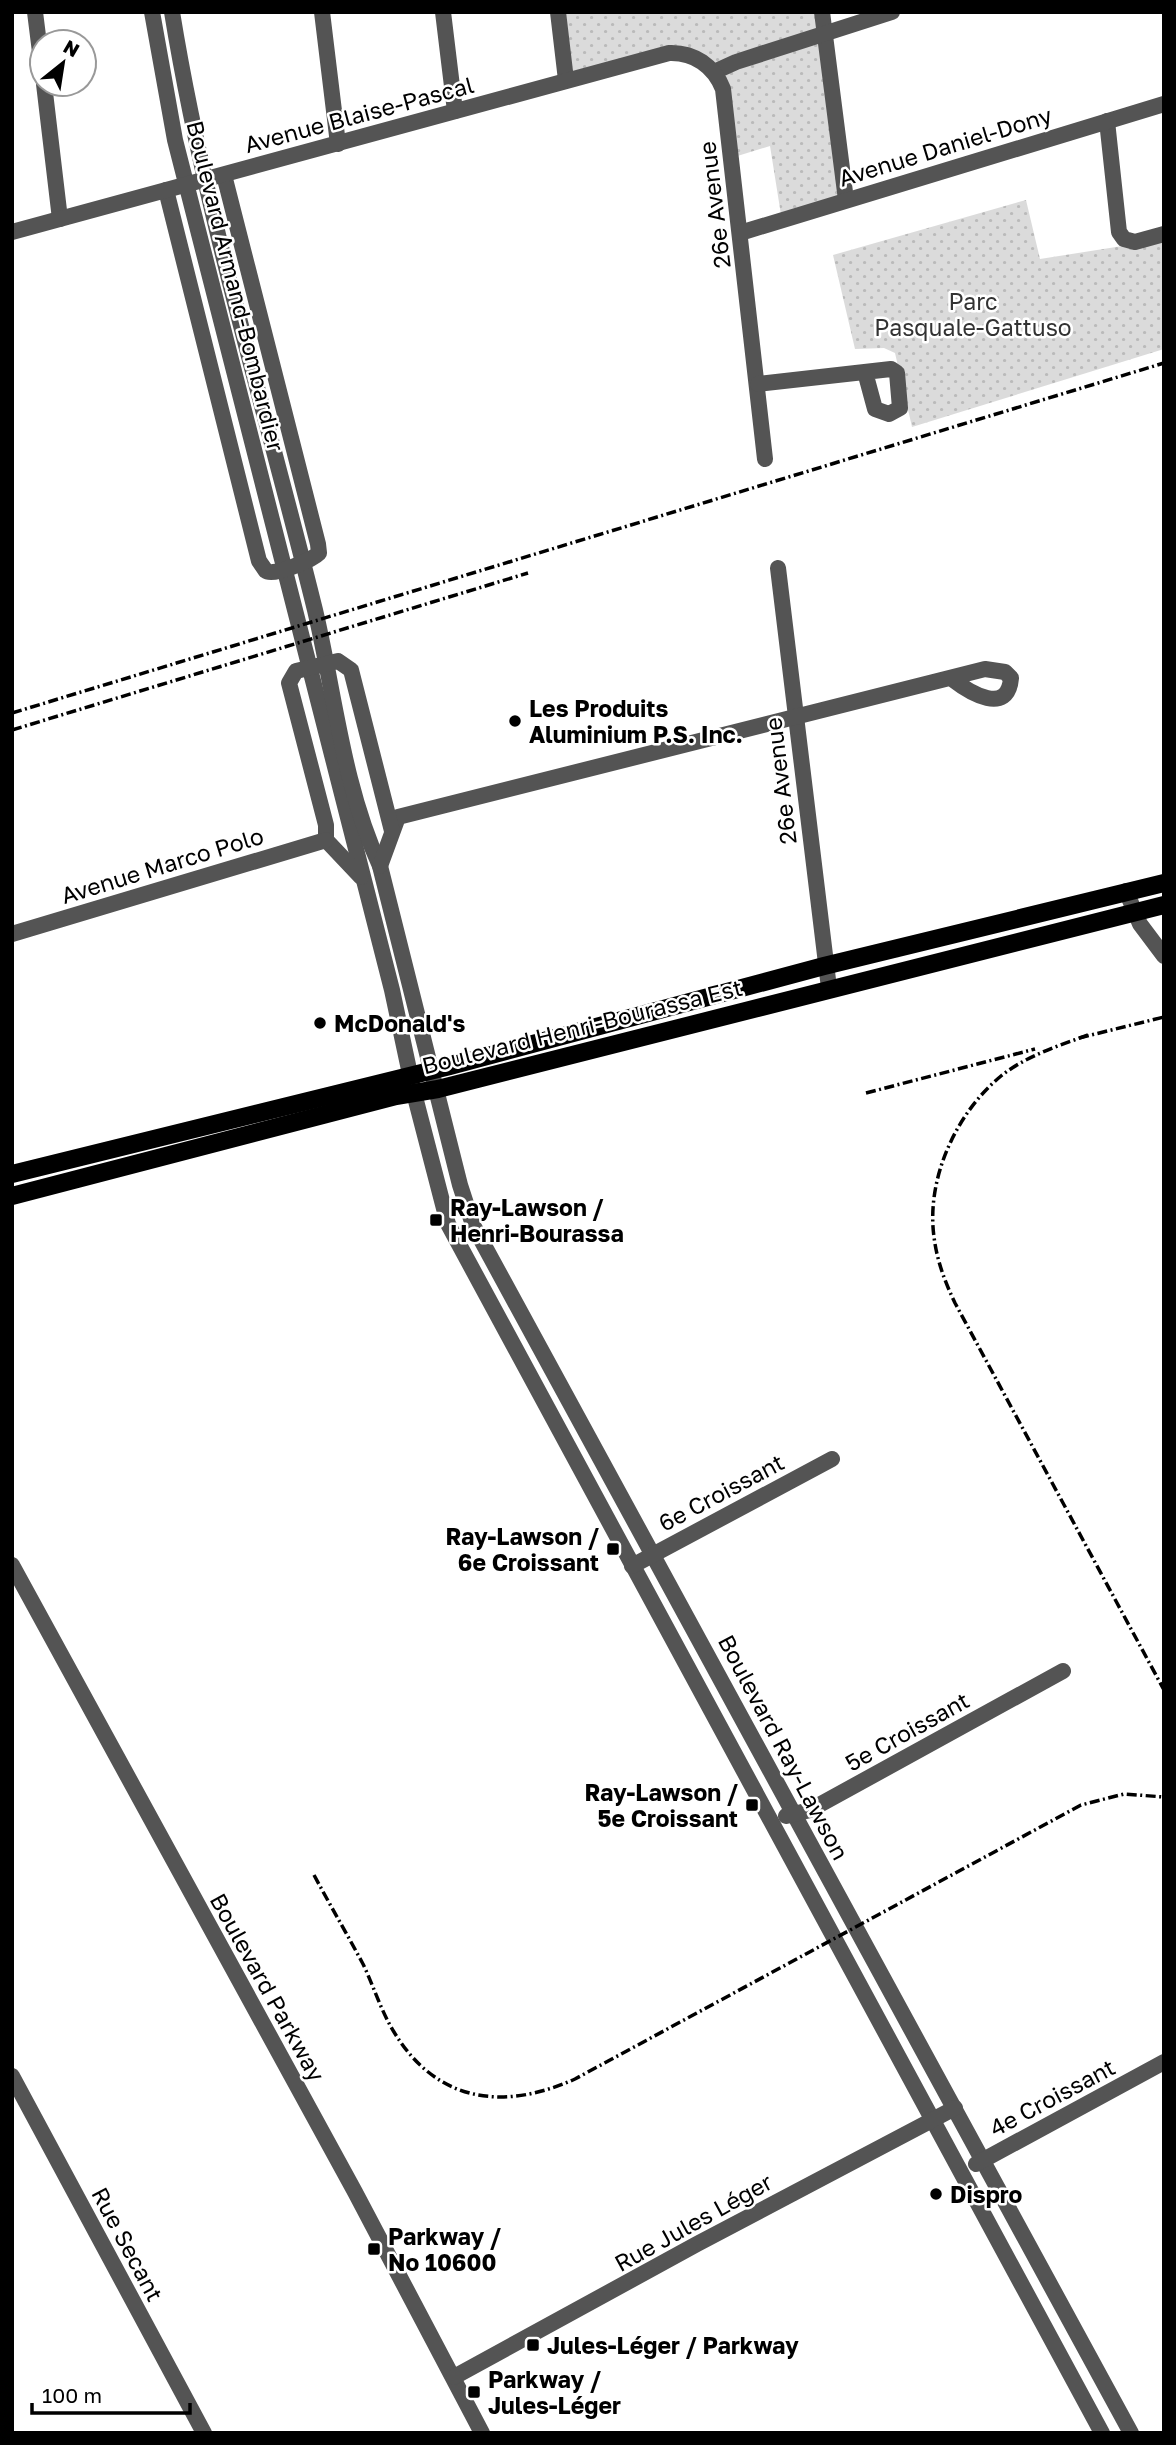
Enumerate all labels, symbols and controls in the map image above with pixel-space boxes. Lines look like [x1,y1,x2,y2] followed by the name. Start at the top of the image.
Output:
[28,28,98,98] north arrow
[60,34,84,61] text: N
[241,70,477,158] street label: Avenue Blaise-Pascal
[835,100,1055,192] street label: Avenue Daniel-Dony
[181,118,291,454] street label: Boulevard Armand-Bombardier
[692,140,736,270] street label: 26e Avenue
[874,287,1072,341] park label: Parc Pasquale-Gattuso
[529,694,743,748] place label: Les Produits Aluminium P.S. Inc.
[507,713,523,729] marker: Les Produits Aluminium P.S. Inc.
[758,716,802,846] street label: 26e Avenue
[57,821,267,909] street label: Avenue Marco Polo
[419,973,745,1079] street label: Boulevard Henri-Bourassa Est
[334,1009,465,1037] place label: McDonald's
[312,1015,328,1031] marker: McDonald's
[450,1193,624,1247] place label: Ray-Lawson / Henri-Bourassa
[428,1212,444,1228] marker: Ray-Lawson / Henri-Bourassa
[654,1447,788,1537] street label: 6e Croissant
[445,1522,599,1576] place label: Ray-Lawson / 6e Croissant
[605,1541,621,1557] marker: Ray-Lawson / 6e Croissant
[713,1630,855,1864] street label: Boulevard Ray-Lawson
[840,1685,974,1777] street label: 5e Croissant
[584,1778,738,1832] place label: Ray-Lawson / 5e Croissant
[744,1797,760,1813] marker: Ray-Lawson / 5e Croissant
[205,1888,331,2086] street label: Boulevard Parkway
[985,2052,1119,2142] street label: 4e Croissant
[609,2167,777,2277] street label: Rue Jules Léger
[950,2180,1022,2208] place label: Dispro
[86,2182,170,2306] street label: Rue Secant
[928,2186,944,2202] marker: Dispro
[388,2222,501,2276] place label: Parkway / No 10600
[366,2241,382,2257] marker: Parkway / No 10600
[547,2331,799,2359] place label: Jules-Léger / Parkway
[525,2337,541,2353] marker: Jules-Léger / Parkway
[488,2365,621,2419] place label: Parkway / Jules-Léger
[32,2372,189,2416] scale bar
[42,2382,102,2408] text: 100 m
[466,2384,482,2400] marker: Parkway / Jules-Léger

